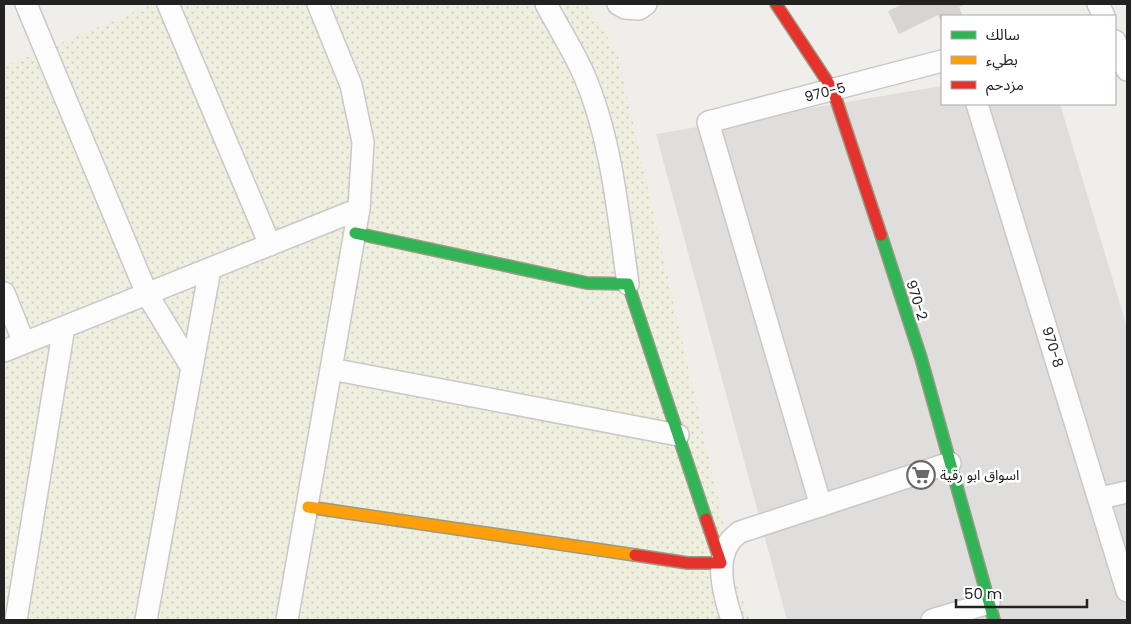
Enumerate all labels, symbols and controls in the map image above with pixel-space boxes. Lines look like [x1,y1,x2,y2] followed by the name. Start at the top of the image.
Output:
[941,15,1116,105] legend
[986,24,1020,45] text: سالك
[986,49,1018,71] text: بطيء
[986,74,1024,96] text: مزدحم
[802,77,848,107] street label: 970-5
[901,277,933,323] street label: 970-2
[1037,324,1069,370] street label: 970-8
[906,460,936,490] supermarket icon: اسواق ابو رقية
[940,465,1019,485] place label: اسواق ابو رقية
[956,576,1087,608] scale bar
[964,583,1002,604] text: 50 m

